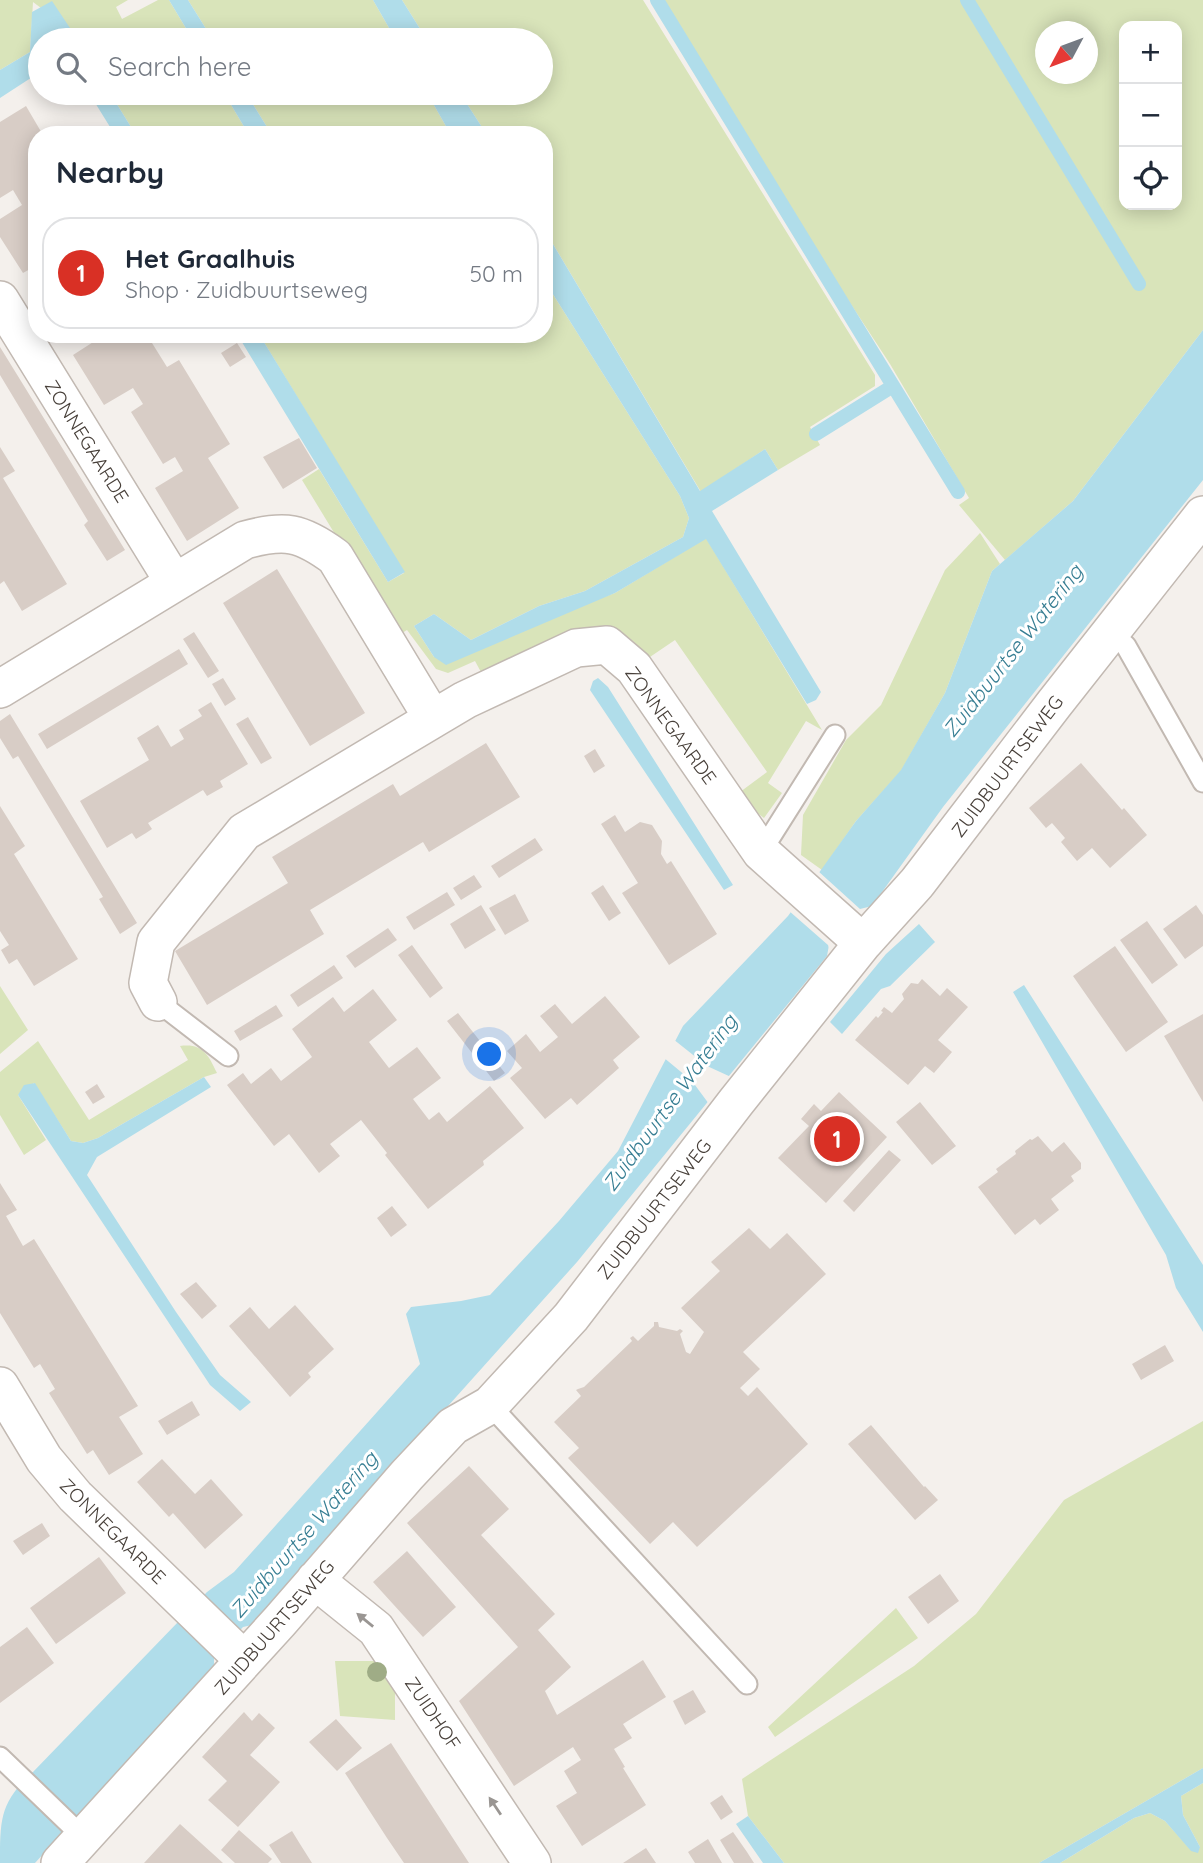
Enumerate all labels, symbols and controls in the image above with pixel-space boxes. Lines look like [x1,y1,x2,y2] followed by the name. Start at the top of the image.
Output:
[1035,21,1098,84] north arrow
[1119,21,1182,210] map controls
[1119,21,1182,84] button: +
[28,28,553,105] search box
[52,48,90,86] icon: search
[108,50,252,83] text: Search here
[1119,84,1182,147] button: −
[1119,147,1182,210] button: locate
[56,153,164,191] text: Nearby
[125,242,295,275] text: Het Graalhuis
[77,259,85,288] text: 1
[470,259,523,288] text: 50 m
[125,275,368,304] text: Shop · Zuidbuurtseweg
[40,375,134,507] street label: ZONNEGAARDE
[937,557,1089,742] water label: Zuidbuurtse Watering
[620,661,722,789] street label: ZONNEGAARDE
[946,690,1068,842] street label: ZUIDBUURTSEWEG
[596,1008,743,1196] water label: Zuidbuurtse Watering
[472,1037,506,1071] your location
[814,1113,860,1165] pin: 1
[592,1134,716,1284] street label: ZUIDBUURTSEWEG
[224,1444,384,1623] water label: Zuidbuurtse Watering
[55,1473,171,1589] street label: ZONNEGAARDE
[209,1554,339,1700] street label: ZUIDBUURTSEWEG
[356,1613,374,1628] one-way arrow
[400,1672,466,1754] street label: ZUIDHOF
[488,1796,501,1816] one-way arrow

